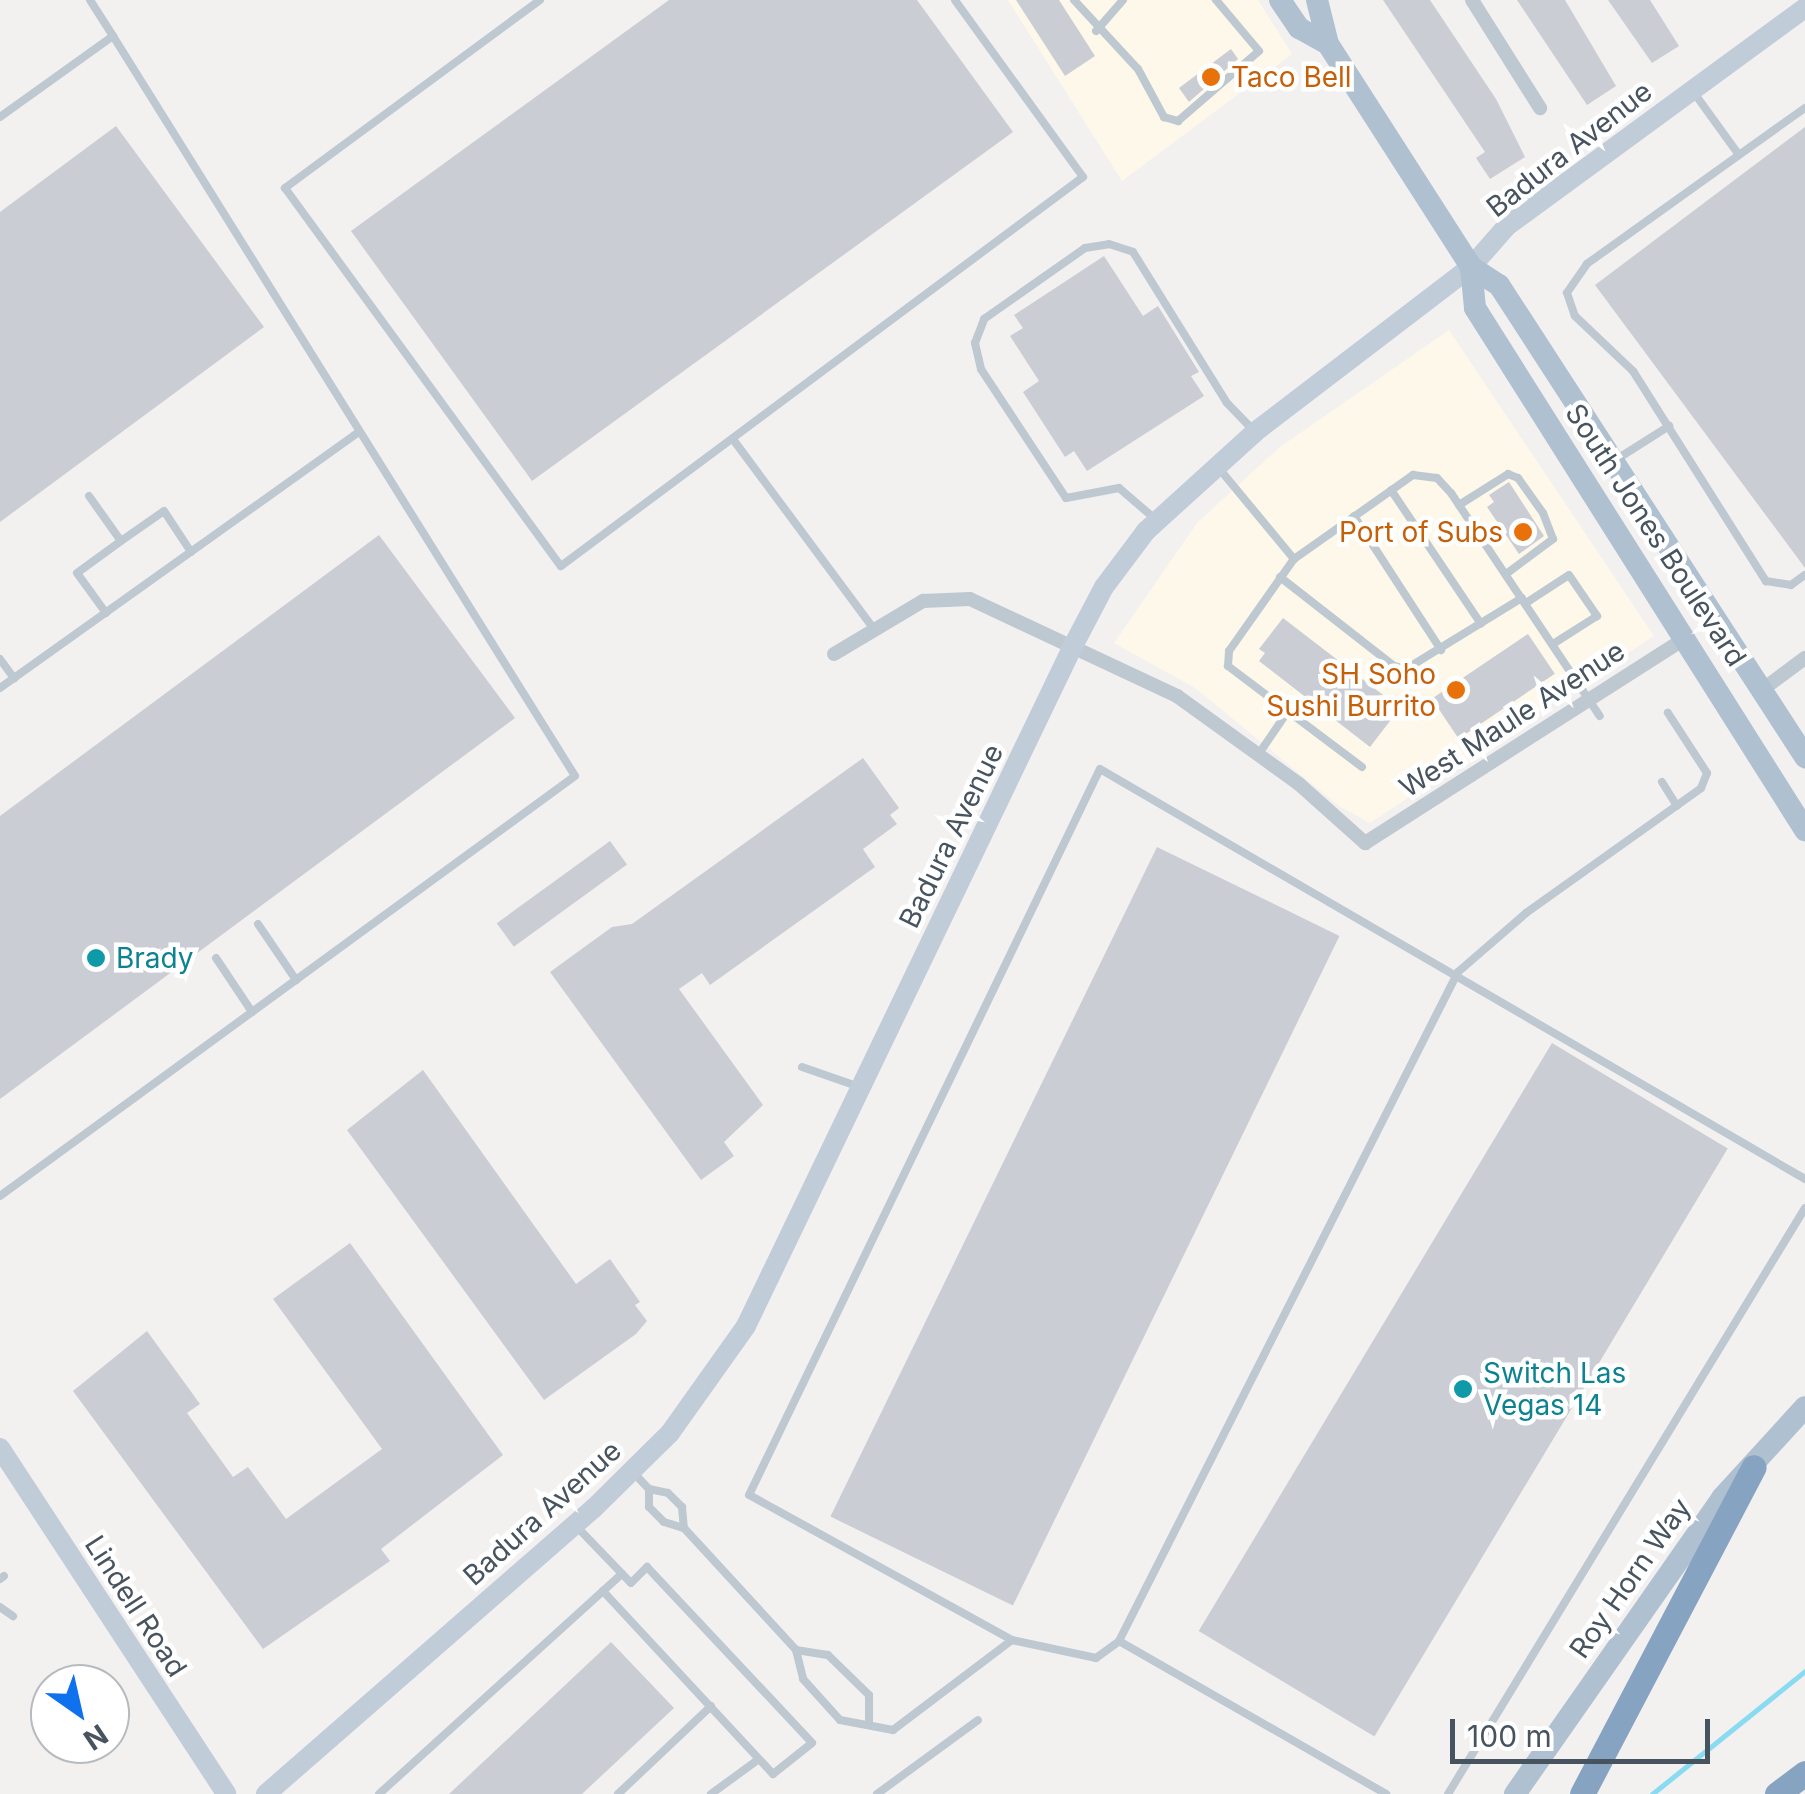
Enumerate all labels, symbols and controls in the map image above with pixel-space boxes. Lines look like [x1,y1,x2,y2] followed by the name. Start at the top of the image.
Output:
[1231,60,1352,94] place label: Taco Bell
[1200,66,1222,88] marker: Taco Bell
[1480,74,1658,224] street label: Badura Avenue
[1559,398,1753,672] street label: South Jones Boulevard
[1339,515,1503,549] place label: Port of Subs
[1512,521,1534,543] marker: Port of Subs
[1393,634,1631,804] street label: West Maule Avenue
[1266,657,1436,723] place label: SH Soho Sushi Burrito
[1445,679,1467,701] marker: SH Soho Sushi Burrito
[892,739,1010,933] street label: Badura Avenue
[116,941,194,975] place label: Brady
[85,947,107,969] marker: Brady
[1483,1356,1626,1422] place label: Switch Las Vegas 14
[1452,1378,1474,1400] marker: Switch Las Vegas 14
[456,1434,628,1592] street label: Badura Avenue
[1562,1491,1698,1665] street label: Roy Horn Way
[78,1529,194,1683] street label: Lindell Road
[30,1664,130,1764] north arrow
[1455,1699,1715,1761] scale bar
[77,1717,114,1757] text: N
[1467,1718,1552,1754] text: 100 m

